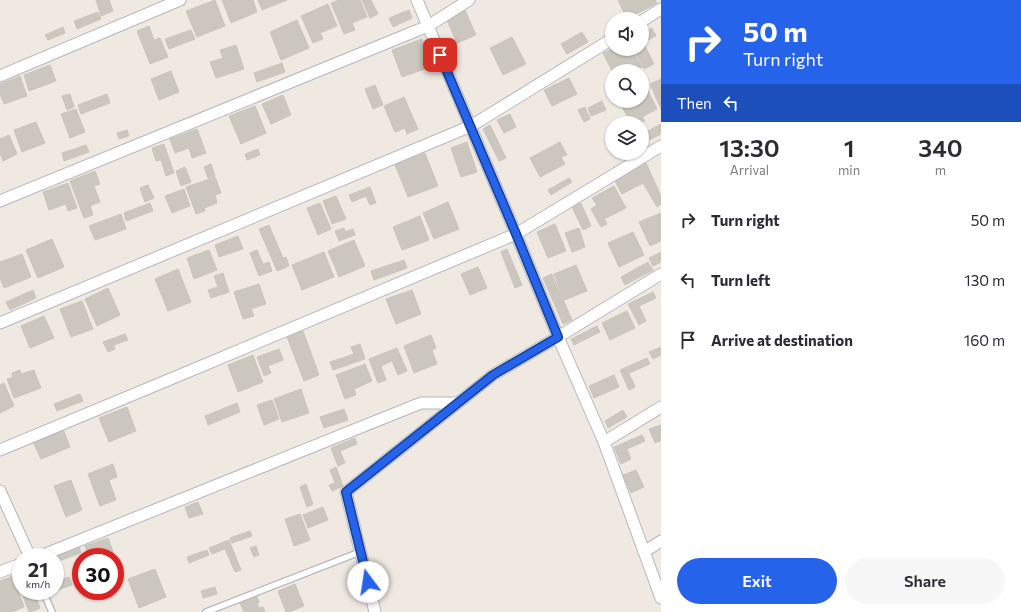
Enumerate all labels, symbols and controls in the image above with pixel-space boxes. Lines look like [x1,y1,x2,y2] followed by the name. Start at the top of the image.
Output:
[605,12,649,160] map controls
[605,12,649,56] button: sound
[743,14,808,48] text: 50 m
[677,16,729,68] icon: right
[423,38,457,72] pin
[429,44,451,66] icon: arrive
[743,48,823,70] text: Turn right
[605,64,649,108] button: search
[720,92,742,114] icon: left
[677,94,712,112] text: Then
[605,116,649,160] button: layers
[719,133,780,162] text: 13:30
[844,133,854,162] text: 1
[918,133,963,162] text: 340
[730,162,769,178] text: Arrival
[838,162,860,178] text: min
[935,162,946,178] text: m
[677,209,699,231] icon: right
[711,211,780,229] text: Turn right
[971,211,1005,229] text: 50 m
[677,269,699,291] icon: left
[711,271,770,289] text: Turn left
[964,271,1005,289] text: 130 m
[677,329,699,351] icon: arrive
[711,331,853,349] text: Arrive at destination
[964,331,1005,349] text: 160 m
[72,548,124,600] speed limit sign: 30
[28,557,48,581] text: 21
[677,558,837,604] button: Exit
[845,558,1005,604] button: Share
[347,561,389,603] position arrow
[26,578,50,590] text: km/h

